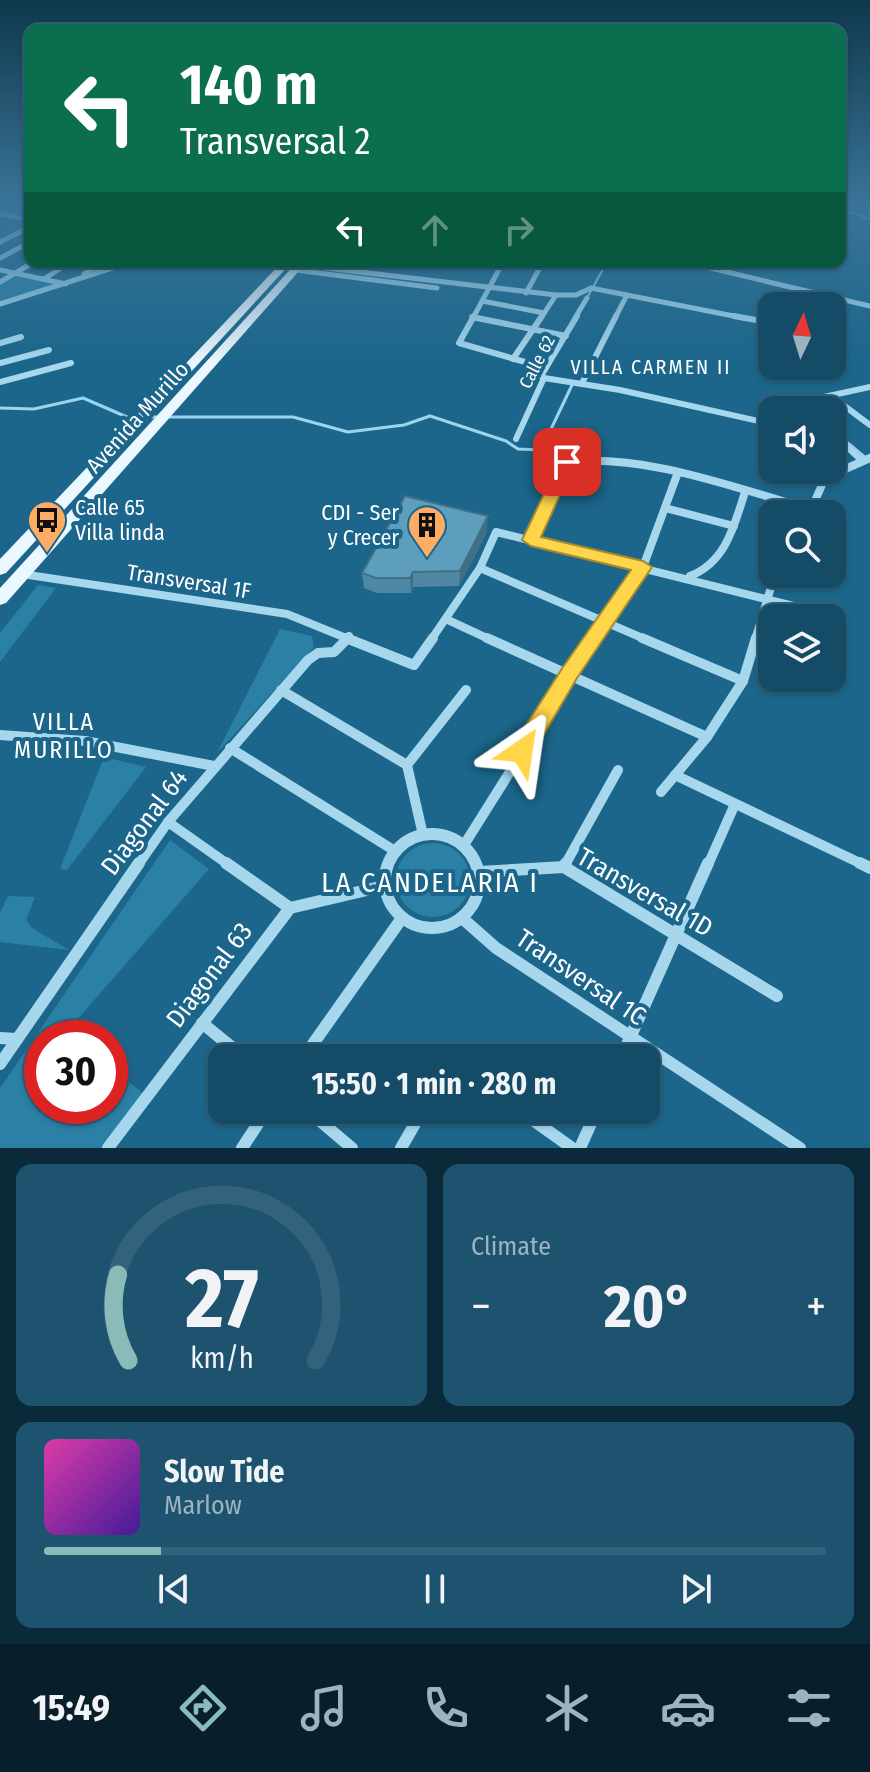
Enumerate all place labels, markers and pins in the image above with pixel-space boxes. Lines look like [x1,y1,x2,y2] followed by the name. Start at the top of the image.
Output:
[533,428,601,496] pin
[75,494,165,546] place label: Calle 65 Villa linda
[26,499,68,554] bus stop icon: Calle 65 Villa linda
[321,499,399,551] place label: CDI - Ser y Crecer
[406,504,448,559] building icon: CDI - Ser y Crecer

